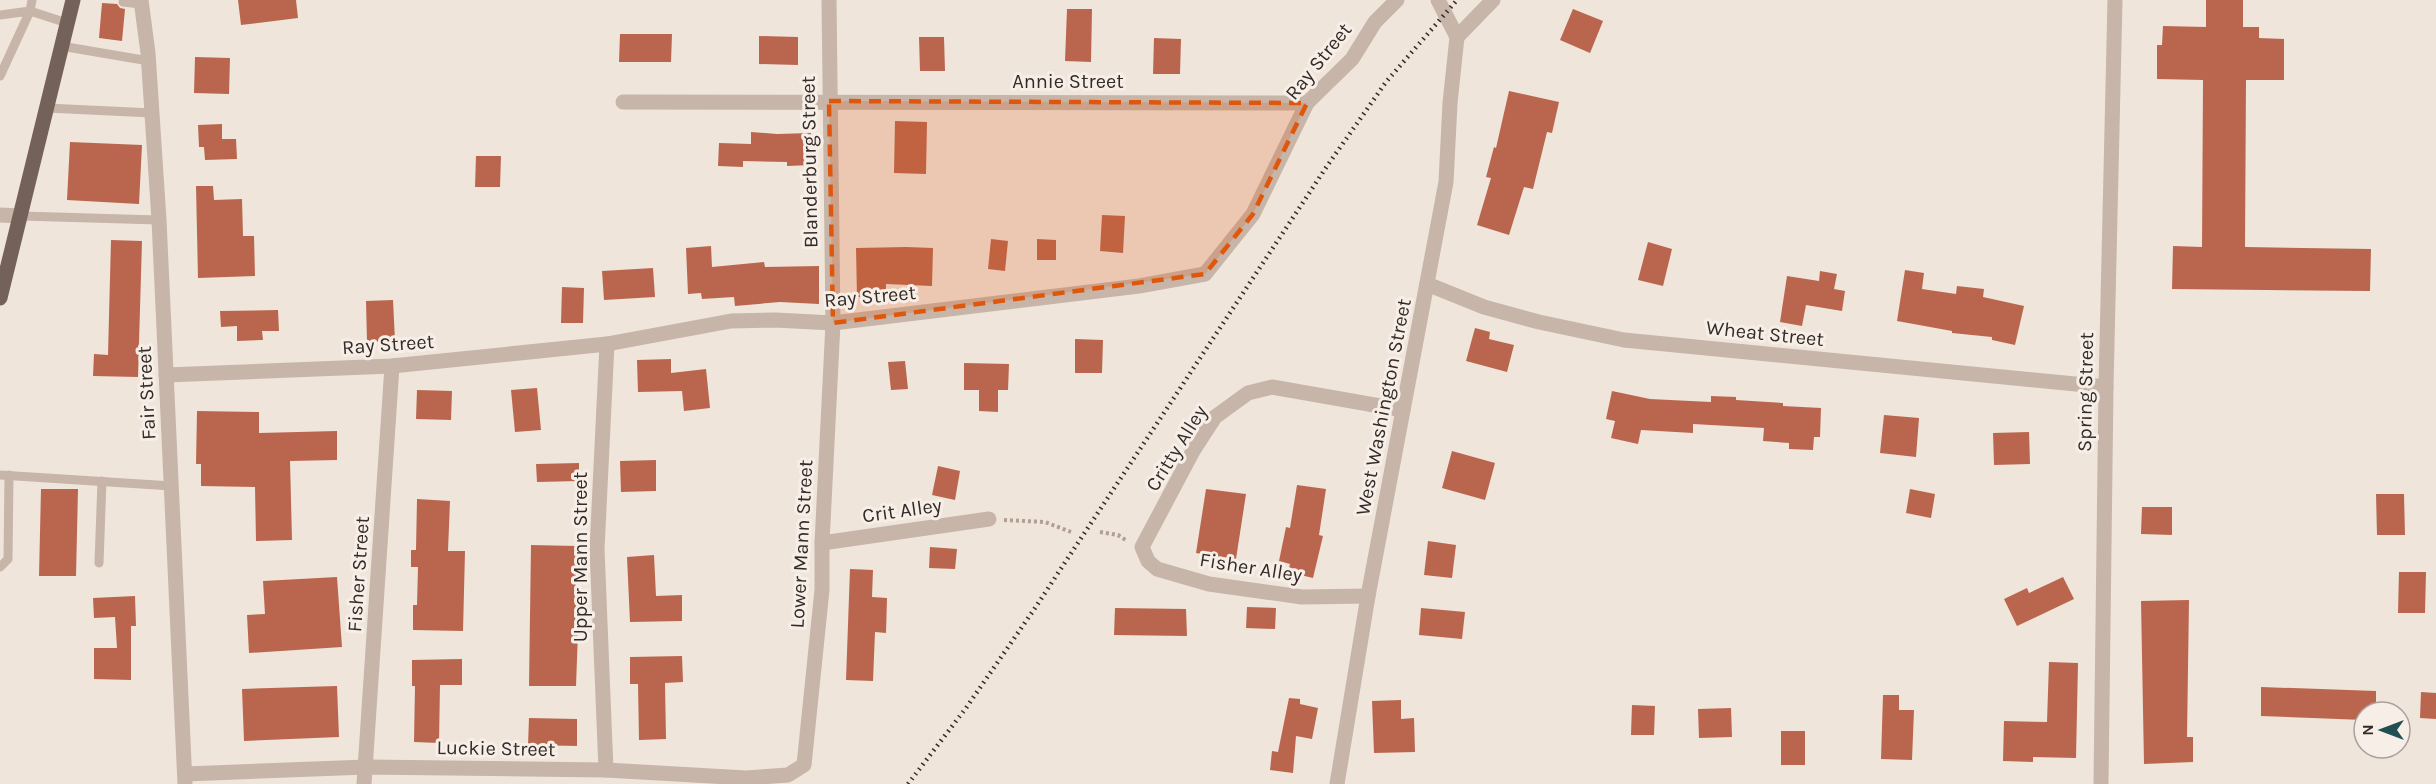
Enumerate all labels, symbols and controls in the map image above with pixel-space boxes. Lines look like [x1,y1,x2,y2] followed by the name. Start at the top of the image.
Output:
[1280,18,1357,104] street label: Ray Street
[1012,70,1124,93] street label: Annie Street
[796,75,823,248] street label: Blanderburg Street
[823,281,917,312] street label: Ray Street
[1351,296,1416,518] street label: West Washington Street
[1705,316,1825,351] street label: Wheat Street
[341,330,435,359] street label: Ray Street
[2073,331,2098,452] street label: Spring Street
[133,345,160,440] street label: Fair Street
[1141,401,1212,495] street label: Critty Alley
[786,459,817,629] street label: Lower Mann Street
[569,471,592,642] street label: Upper Mann Street
[861,494,943,527] street label: Crit Alley
[343,515,374,633] street label: Fisher Street
[1198,548,1304,587] street label: Fisher Alley
[2352,700,2412,760] north arrow
[2358,724,2377,736] text: N
[436,736,556,761] street label: Luckie Street

